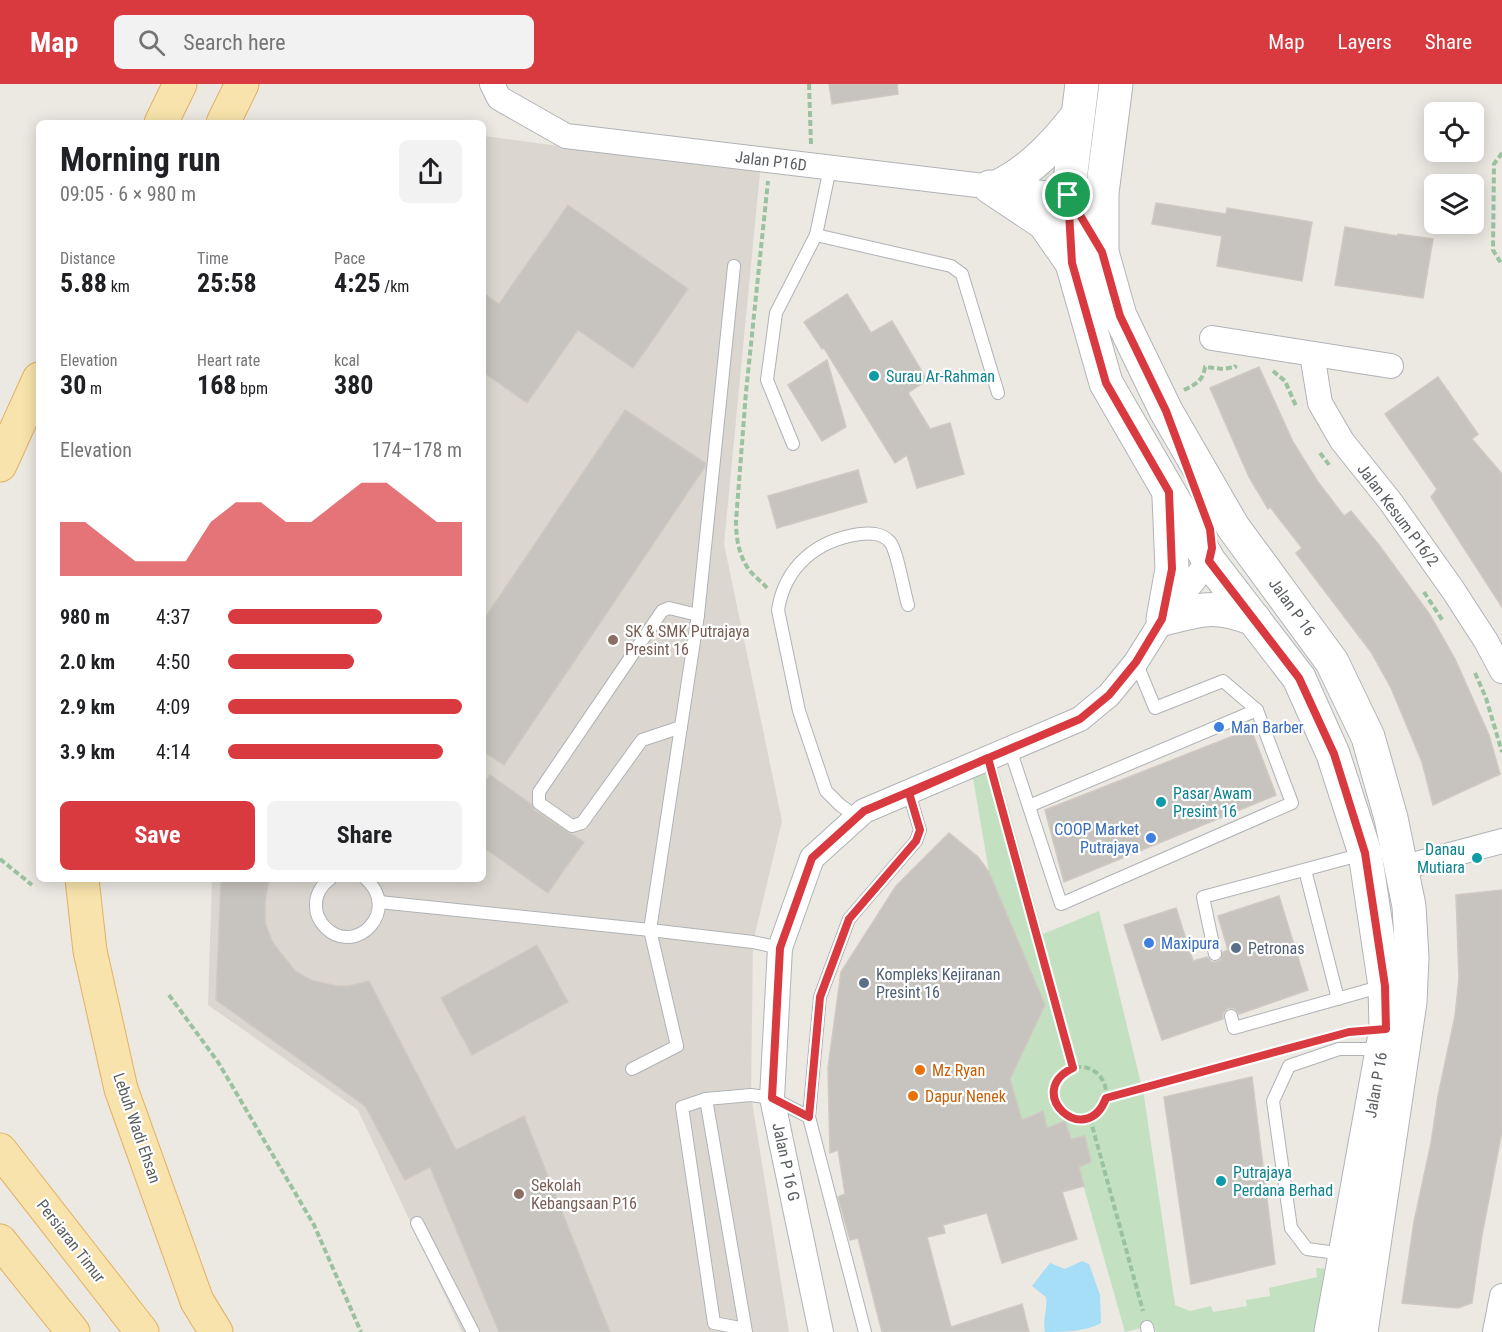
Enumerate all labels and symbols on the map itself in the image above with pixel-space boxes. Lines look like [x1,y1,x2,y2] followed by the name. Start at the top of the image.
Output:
[734,147,808,175] street label: Jalan P16D
[1042,169,1093,220] pin
[886,367,995,386] place label: Surau Ar-Rahman
[867,369,881,383] marker: Surau Ar-Rahman
[1353,460,1443,570] street label: Jalan Kesum P16/2
[1265,575,1319,640] street label: Jalan P 16
[625,622,750,659] place label: SK & SMK Putrajaya Presint 16
[606,633,620,647] marker: SK & SMK Putrajaya Presint 16
[1231,718,1304,737] place label: Man Barber
[1212,720,1226,734] marker: Man Barber
[1173,784,1252,821] place label: Pasar Awam Presint 16
[1154,795,1168,809] marker: Pasar Awam Presint 16
[1054,820,1139,857] place label: COOP Market Putrajaya
[1144,831,1158,845] marker: COOP Market Putrajaya
[1417,840,1465,877] place label: Danau Mutiara
[1470,851,1484,865] marker: Danau Mutiara
[1161,934,1219,953] place label: Maxipura
[1142,936,1156,950] marker: Maxipura
[1248,939,1304,958] place label: Petronas
[1229,941,1243,955] marker: Petronas
[876,965,1001,1002] place label: Kompleks Kejiranan Presint 16
[857,976,871,990] marker: Kompleks Kejiranan Presint 16
[1361,1051,1391,1119] street label: Jalan P 16
[932,1061,985,1080] place label: Mz Ryan
[913,1063,927,1077] marker: Mz Ryan
[109,1070,165,1186] street label: Lebuh Wadi Ehsan
[925,1087,1007,1106] place label: Dapur Nenek
[906,1089,920,1103] marker: Dapur Nenek
[768,1121,804,1203] street label: Jalan P 16 G
[1233,1163,1333,1200] place label: Putrajaya Perdana Berhad
[1214,1174,1228,1188] marker: Putrajaya Perdana Berhad
[531,1176,637,1213] place label: Sekolah Kebangsaan P16
[512,1187,526,1201] marker: Sekolah Kebangsaan P16
[33,1196,109,1286] street label: Persiaran Timur

